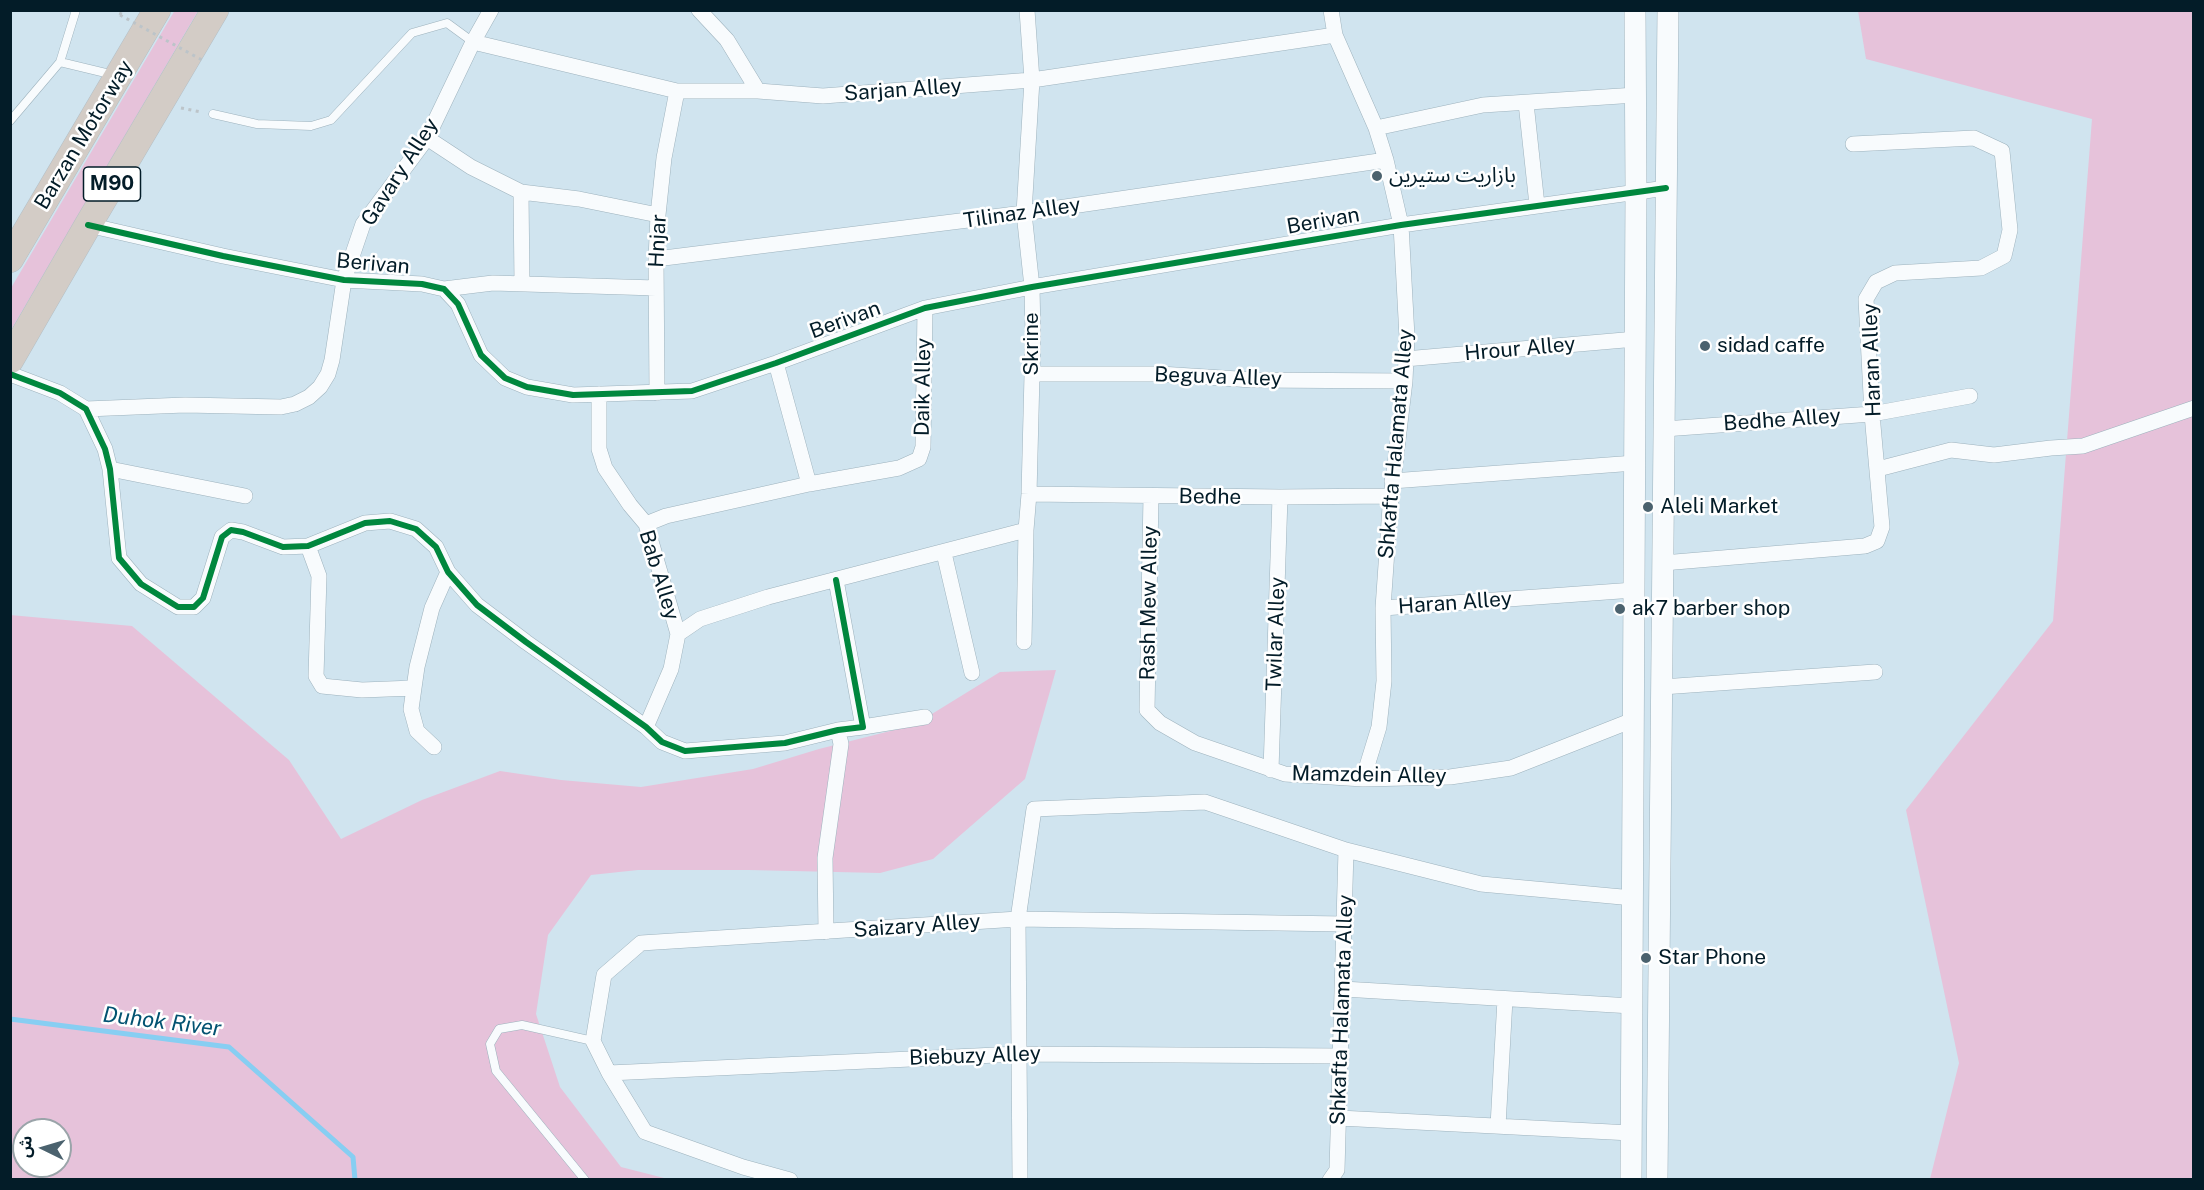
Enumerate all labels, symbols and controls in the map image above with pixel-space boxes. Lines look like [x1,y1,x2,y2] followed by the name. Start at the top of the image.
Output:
[29,56,139,214] street label: Barzan Motorway
[843,73,963,107] street label: Sarjan Alley
[356,113,444,231] street label: Gavary Alley
[1389,163,1516,189] place label: بازاريت ستيرين
[84,167,140,201] road number: M90
[1370,169,1384,183] marker: بازاريت ستيرين
[962,192,1082,234] street label: Tilinaz Alley
[1285,202,1361,240] street label: Berivan
[644,214,672,268] street label: Hnjar
[335,248,411,280] street label: Berivan
[806,296,884,344] street label: Berivan
[1857,303,1887,417] street label: Haran Alley
[1019,312,1045,376] street label: Skrine
[1373,328,1419,560] street label: Shkafta Halamata Alley
[1463,332,1577,366] street label: Hrour Alley
[1717,333,1825,359] place label: sidad caffe
[910,338,936,436] street label: Daik Alley
[1698,339,1712,353] marker: sidad caffe
[1154,362,1282,392] street label: Beguva Alley
[1722,403,1842,437] street label: Bedhe Alley
[1178,484,1242,510] street label: Bedhe
[1660,494,1778,520] place label: Aleli Market
[1641,500,1655,514] marker: Aleli Market
[1135,525,1163,681] street label: Rash Mew Alley
[633,527,685,623] street label: Bab Alley
[1261,576,1291,692] street label: Twilar Alley
[1397,586,1513,620] street label: Haran Alley
[1632,596,1790,622] place label: ak7 barber shop
[1613,602,1627,616] marker: ak7 barber shop
[1291,761,1447,789] street label: Mamzdein Alley
[1325,894,1359,1126] street label: Shkafta Halamata Alley
[853,909,981,943] street label: Saizary Alley
[1658,945,1766,971] place label: Star Phone
[1639,951,1653,965] marker: Star Phone
[101,1002,223,1042] water label: Duhok River
[909,1041,1041,1071] street label: Biebuzy Alley
[12,1118,72,1178] north arrow
[15,1135,36,1158] text: ش

